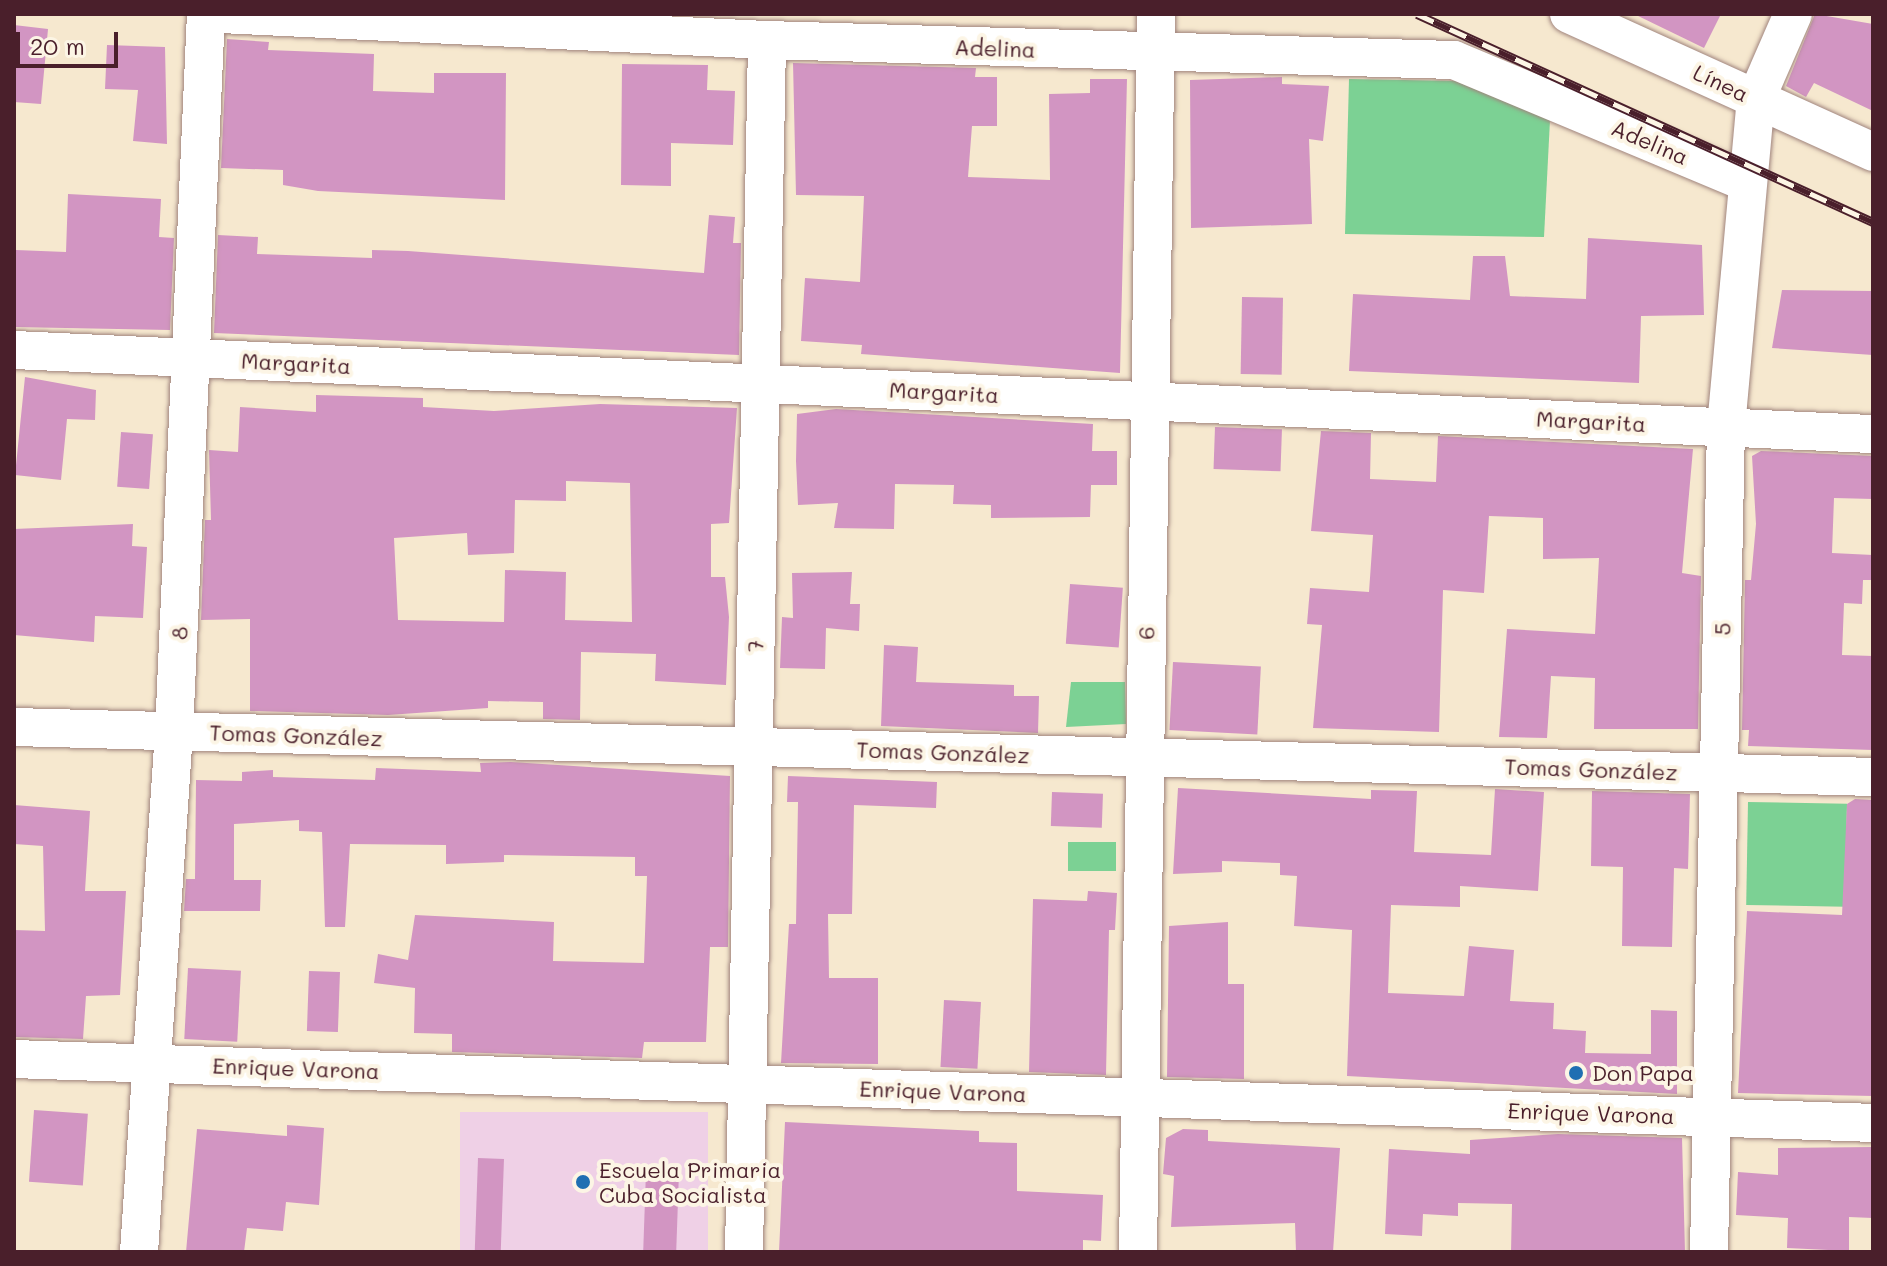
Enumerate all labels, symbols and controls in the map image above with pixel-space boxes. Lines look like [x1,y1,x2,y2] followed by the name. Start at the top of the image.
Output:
[20,16,122,66] scale bar
[30,30,85,61] text: 20 m
[954,33,1036,63] street label: Adelina
[1689,59,1753,107] street label: Línea
[1608,114,1692,170] street label: Adelina
[240,347,352,379] street label: Margarita
[888,376,1000,408] street label: Margarita
[1535,405,1647,437] street label: Margarita
[1709,622,1735,636] street label: 5
[165,626,193,640] street label: 8
[1133,626,1159,640] street label: 6
[742,640,768,652] street label: 7
[209,719,383,751] street label: Tomas González
[856,736,1030,768] street label: Tomas González
[1504,753,1678,785] street label: Tomas González
[212,1052,380,1084] street label: Enrique Varona
[1592,1060,1694,1086] place label: Don Papa
[1567,1064,1585,1082] marker: Don Papa
[859,1075,1027,1107] street label: Enrique Varona
[1507,1097,1675,1129] street label: Enrique Varona
[599,1156,781,1208] place label: Escuela Primaria Cuba Socialista
[574,1173,592,1191] marker: Escuela Primaria Cuba Socialista

